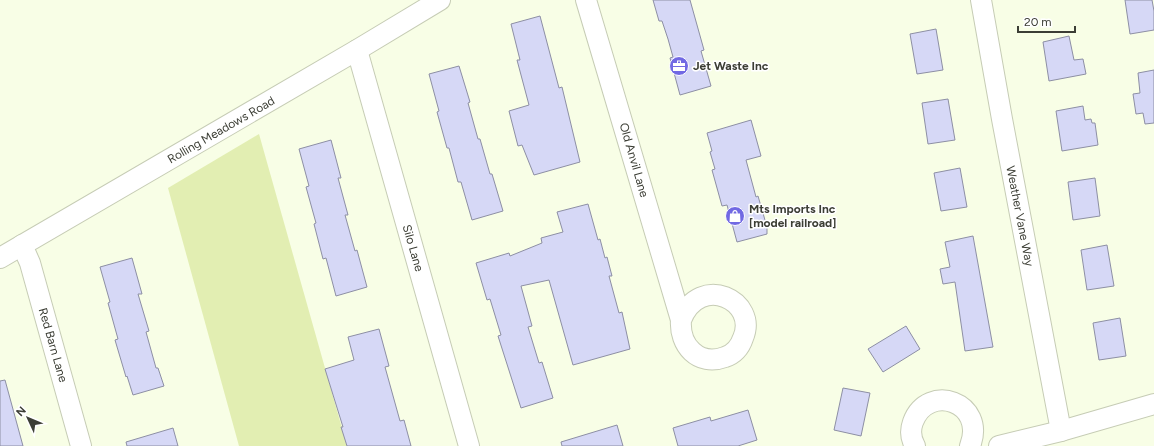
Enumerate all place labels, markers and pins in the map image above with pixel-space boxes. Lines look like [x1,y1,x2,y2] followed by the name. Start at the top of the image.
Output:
[668,55,690,77] office icon: Jet Waste Inc
[693,59,769,73] place label: Jet Waste Inc
[749,202,836,230] place label: Mts Imports Inc [model railroad]
[724,205,746,227] shop icon: Mts Imports Inc [model railroad]

